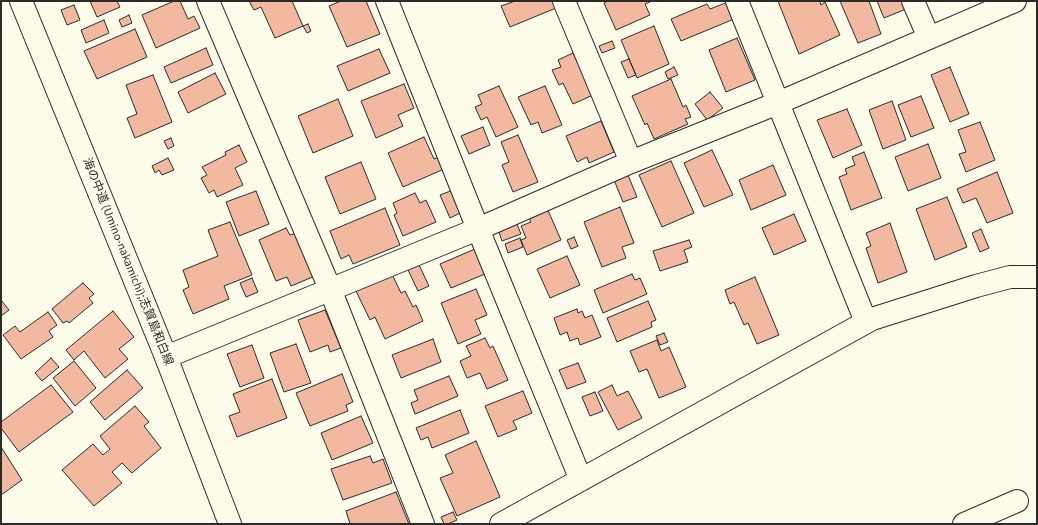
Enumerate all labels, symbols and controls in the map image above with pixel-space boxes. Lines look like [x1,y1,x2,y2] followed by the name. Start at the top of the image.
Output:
[79,156,175,368] street label: 海の中道 (Umino-nakamichi);志賀島和白線

